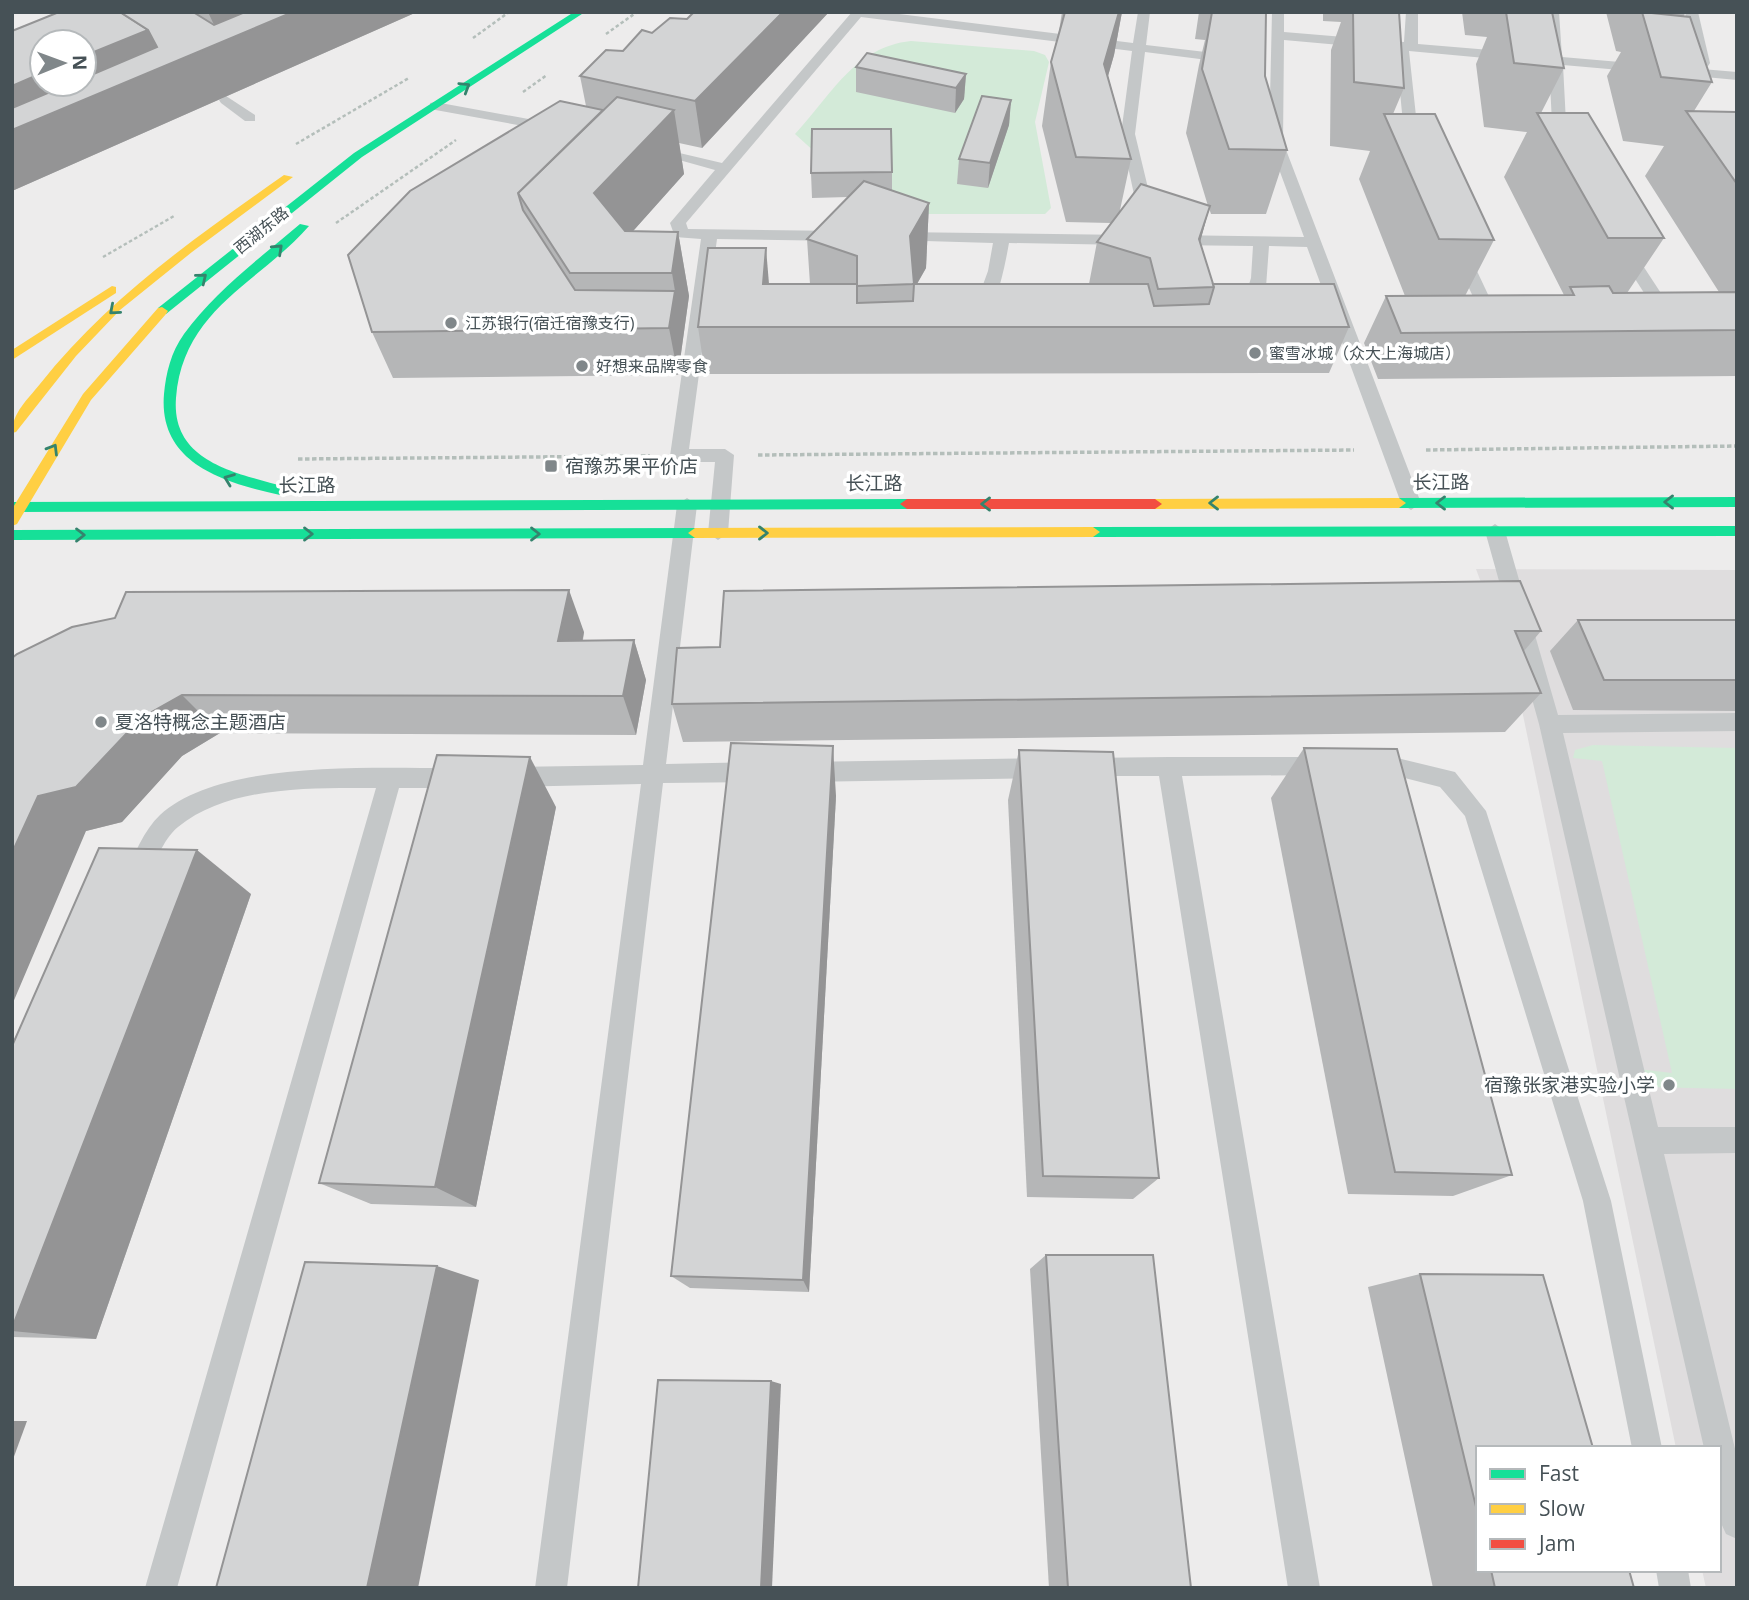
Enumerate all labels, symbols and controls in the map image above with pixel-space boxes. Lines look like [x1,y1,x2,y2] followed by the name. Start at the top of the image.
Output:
[28,28,98,98] north arrow
[67,55,93,71] text: N
[457,82,470,95] one-way arrow
[229,201,293,259] street label: 西湖东路
[270,245,283,258] one-way arrow
[193,274,206,286] one-way arrow
[109,302,122,314] one-way arrow
[465,312,635,334] place label: 江苏银行(宿迁宿豫支行)
[443,315,459,331] marker: 江苏银行(宿迁宿豫支行)
[1269,342,1461,364] place label: 蜜雪冰城（众大上海城店）
[1247,345,1263,361] marker: 蜜雪冰城（众大上海城店）
[596,355,708,377] place label: 好想来品牌零食
[574,358,590,374] marker: 好想来品牌零食
[45,443,58,456] one-way arrow
[565,453,698,479] place label: 宿豫苏果平价店
[543,458,559,474] marker: 宿豫苏果平价店
[1412,469,1470,495] street label: 长江路
[845,470,903,496] street label: 长江路
[278,472,336,498] street label: 长江路
[224,473,236,487] one-way arrow
[1663,494,1673,510] one-way arrow
[1208,495,1218,511] one-way arrow
[1435,495,1446,511] one-way arrow
[980,496,991,512] one-way arrow
[758,525,769,541] one-way arrow
[303,526,314,542] one-way arrow
[531,526,541,542] one-way arrow
[76,527,86,543] one-way arrow
[115,709,286,735] place label: 夏洛特概念主题酒店
[93,714,109,730] marker: 夏洛特概念主题酒店
[1484,1072,1655,1098] place label: 宿豫张家港实验小学
[1661,1077,1677,1093] marker: 宿豫张家港实验小学
[1476,1446,1721,1572] legend
[1539,1459,1579,1487] text: Fast
[1539,1494,1585,1522] text: Slow
[1537,1529,1576,1557] text: Jam

